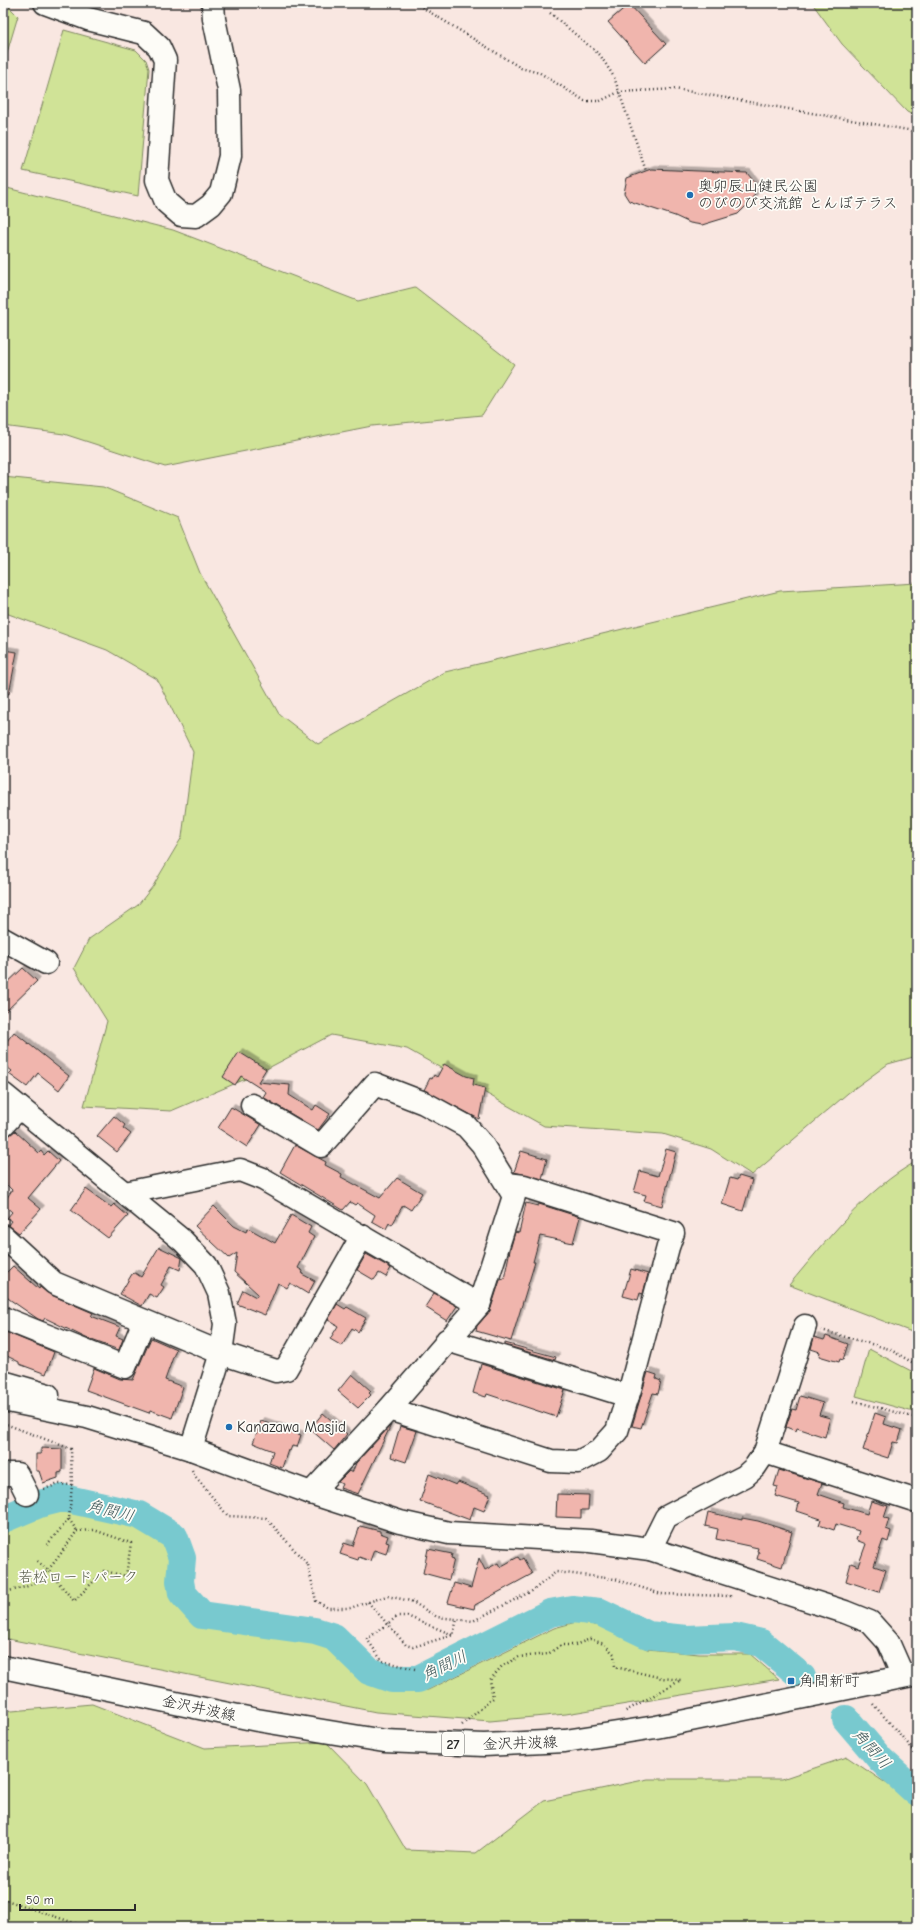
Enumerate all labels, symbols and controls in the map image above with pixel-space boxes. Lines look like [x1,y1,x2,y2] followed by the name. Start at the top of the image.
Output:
[698,177,897,212] place label: 奥卯辰山健民公園 のびのび交流館 とんぼテラス
[685,190,695,200] marker: 奥卯辰山健民公園 のびのび交流館 とんぼテラス
[237,1418,346,1436] place label: Kanazawa Masjid
[224,1422,234,1432] marker: Kanazawa Masjid
[85,1496,136,1526] water label: 角間川
[18,1568,138,1586] park label: 若松ロードパーク
[419,1647,470,1685] water label: 角間川
[799,1672,860,1690] place label: 角間新町
[786,1676,796,1686] marker: 角間新町
[160,1691,238,1725] street label: 金沢井波線
[849,1725,894,1773] water label: 角間川
[442,1732,464,1756] road number: 27
[482,1733,558,1753] street label: 金沢井波線
[20,1886,135,1912] scale bar
[26,1893,54,1907] text: 50 m

